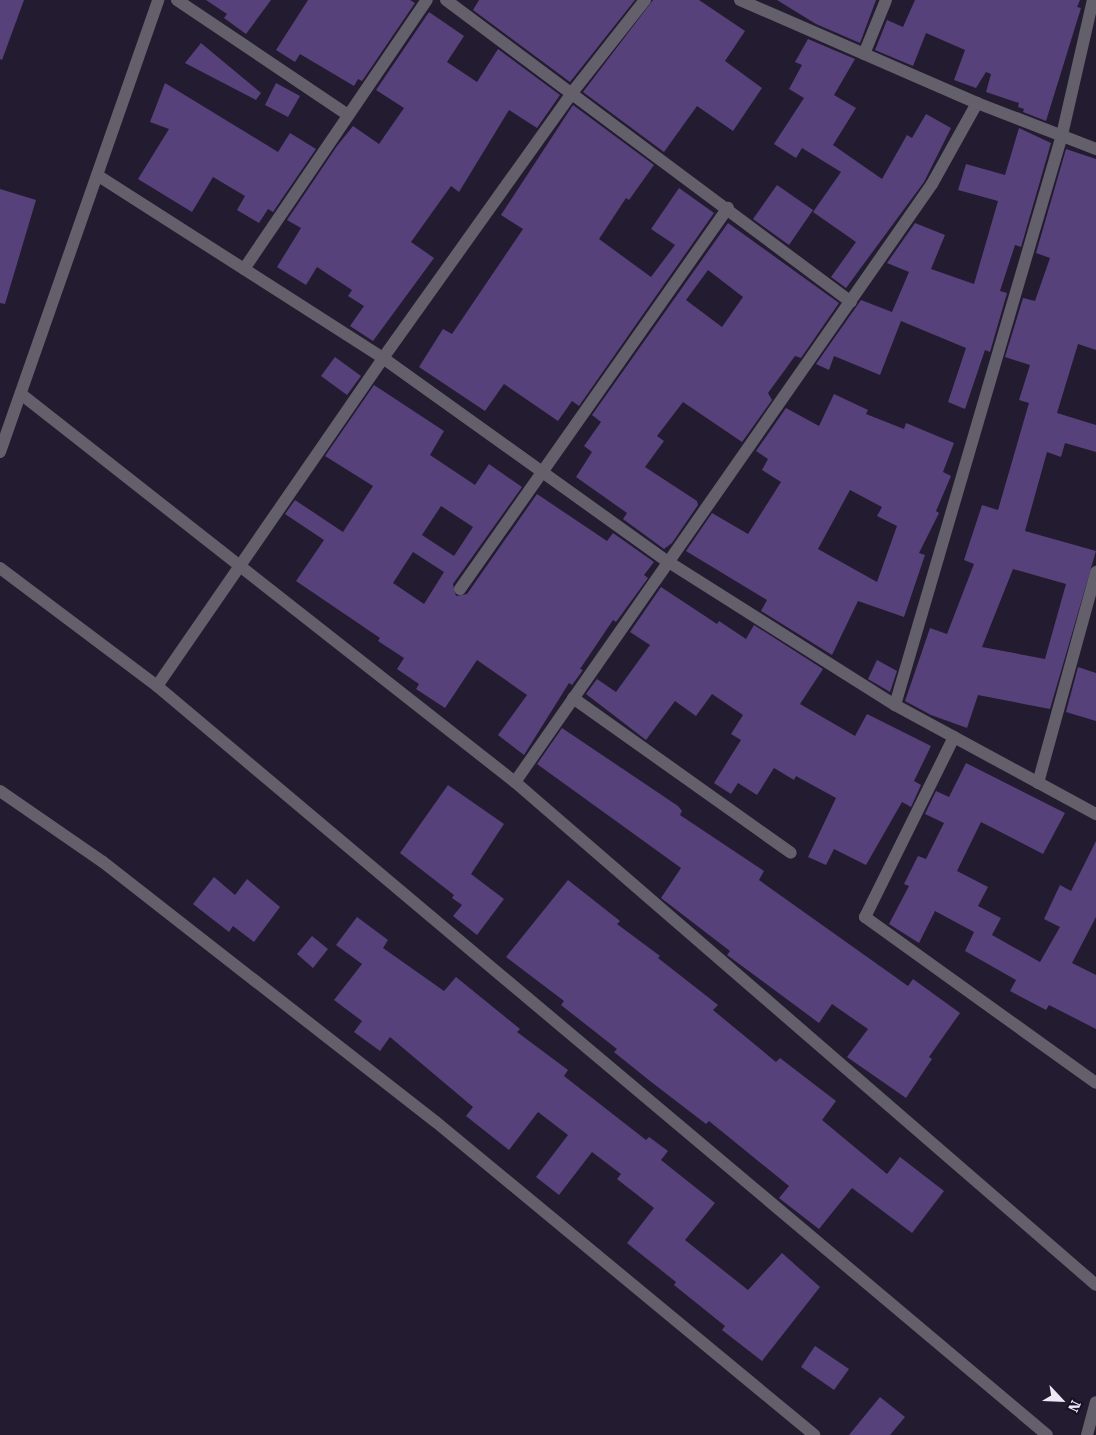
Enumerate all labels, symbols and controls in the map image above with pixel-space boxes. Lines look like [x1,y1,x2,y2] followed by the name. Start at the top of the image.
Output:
[1036,1375,1086,1425] north arrow
[1065,1398,1084,1415] text: N

